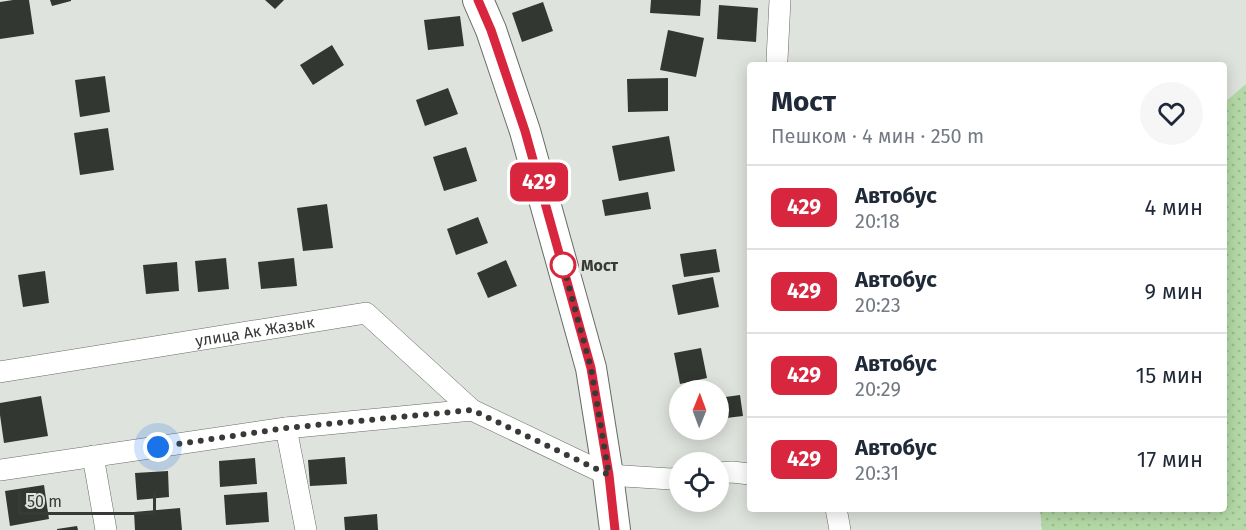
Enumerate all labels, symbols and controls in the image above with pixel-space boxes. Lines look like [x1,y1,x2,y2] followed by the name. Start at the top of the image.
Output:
[1140,82,1203,145] button: heart
[771,85,836,118] text: Мост
[771,124,984,148] text: Пешком · 4 мин · 250 m
[504,162,574,201] line badge: 429
[522,169,556,195] text: 429
[855,182,937,209] text: Автобус
[787,194,821,220] text: 429
[1144,194,1203,221] text: 4 мин
[855,209,900,233] text: 20:18
[550,252,576,278] marker: Мост
[581,256,619,275] place label: Мост
[855,266,937,293] text: Автобус
[787,278,821,304] text: 429
[1145,278,1203,305] text: 9 мин
[855,293,901,317] text: 20:23
[194,312,316,350] street label: улица Ак Жазык
[855,350,937,377] text: Автобус
[787,362,821,388] text: 429
[1136,362,1203,389] text: 15 мин
[855,377,901,401] text: 20:29
[669,380,729,440] north arrow
[669,380,729,512] map controls
[143,432,173,462] your location
[855,434,937,461] text: Автобус
[787,446,821,472] text: 429
[1137,446,1203,473] text: 17 мин
[669,452,729,512] button: locate
[855,461,899,485] text: 20:31
[18,488,156,516] scale bar
[27,492,62,511] text: 50 m

